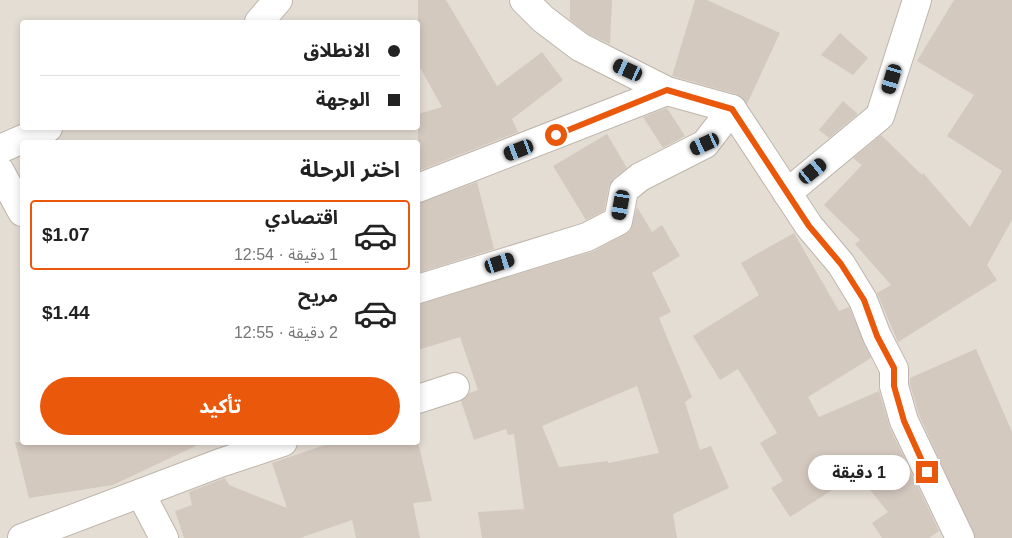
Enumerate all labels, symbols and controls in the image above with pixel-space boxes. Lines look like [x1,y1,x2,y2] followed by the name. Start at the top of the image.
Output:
[304,40,370,61] text: الانطلاق
[611,57,644,83] car
[880,62,903,96] car
[316,89,370,110] text: الوجهة
[545,124,567,146] route start
[688,131,721,157] car
[502,138,535,162] car
[796,156,829,186] car
[300,157,400,182] text: اختر الرحلة
[611,189,630,221] car
[265,207,338,228] text: اقتصادي
[353,213,398,258] icon: car
[42,224,90,245] text: $1.07
[234,246,338,263] text: 1 دقيقة · 12:54
[483,251,516,275] car
[298,285,338,306] text: مريح
[353,291,398,336] icon: car
[42,302,90,323] text: $1.44
[234,324,338,341] text: 2 دقيقة · 12:55
[40,377,400,435] button: تأكيد
[807,454,910,490] callout: 1 دقيقة
[916,461,938,483] route end
[832,464,886,481] text: 1 دقيقة

